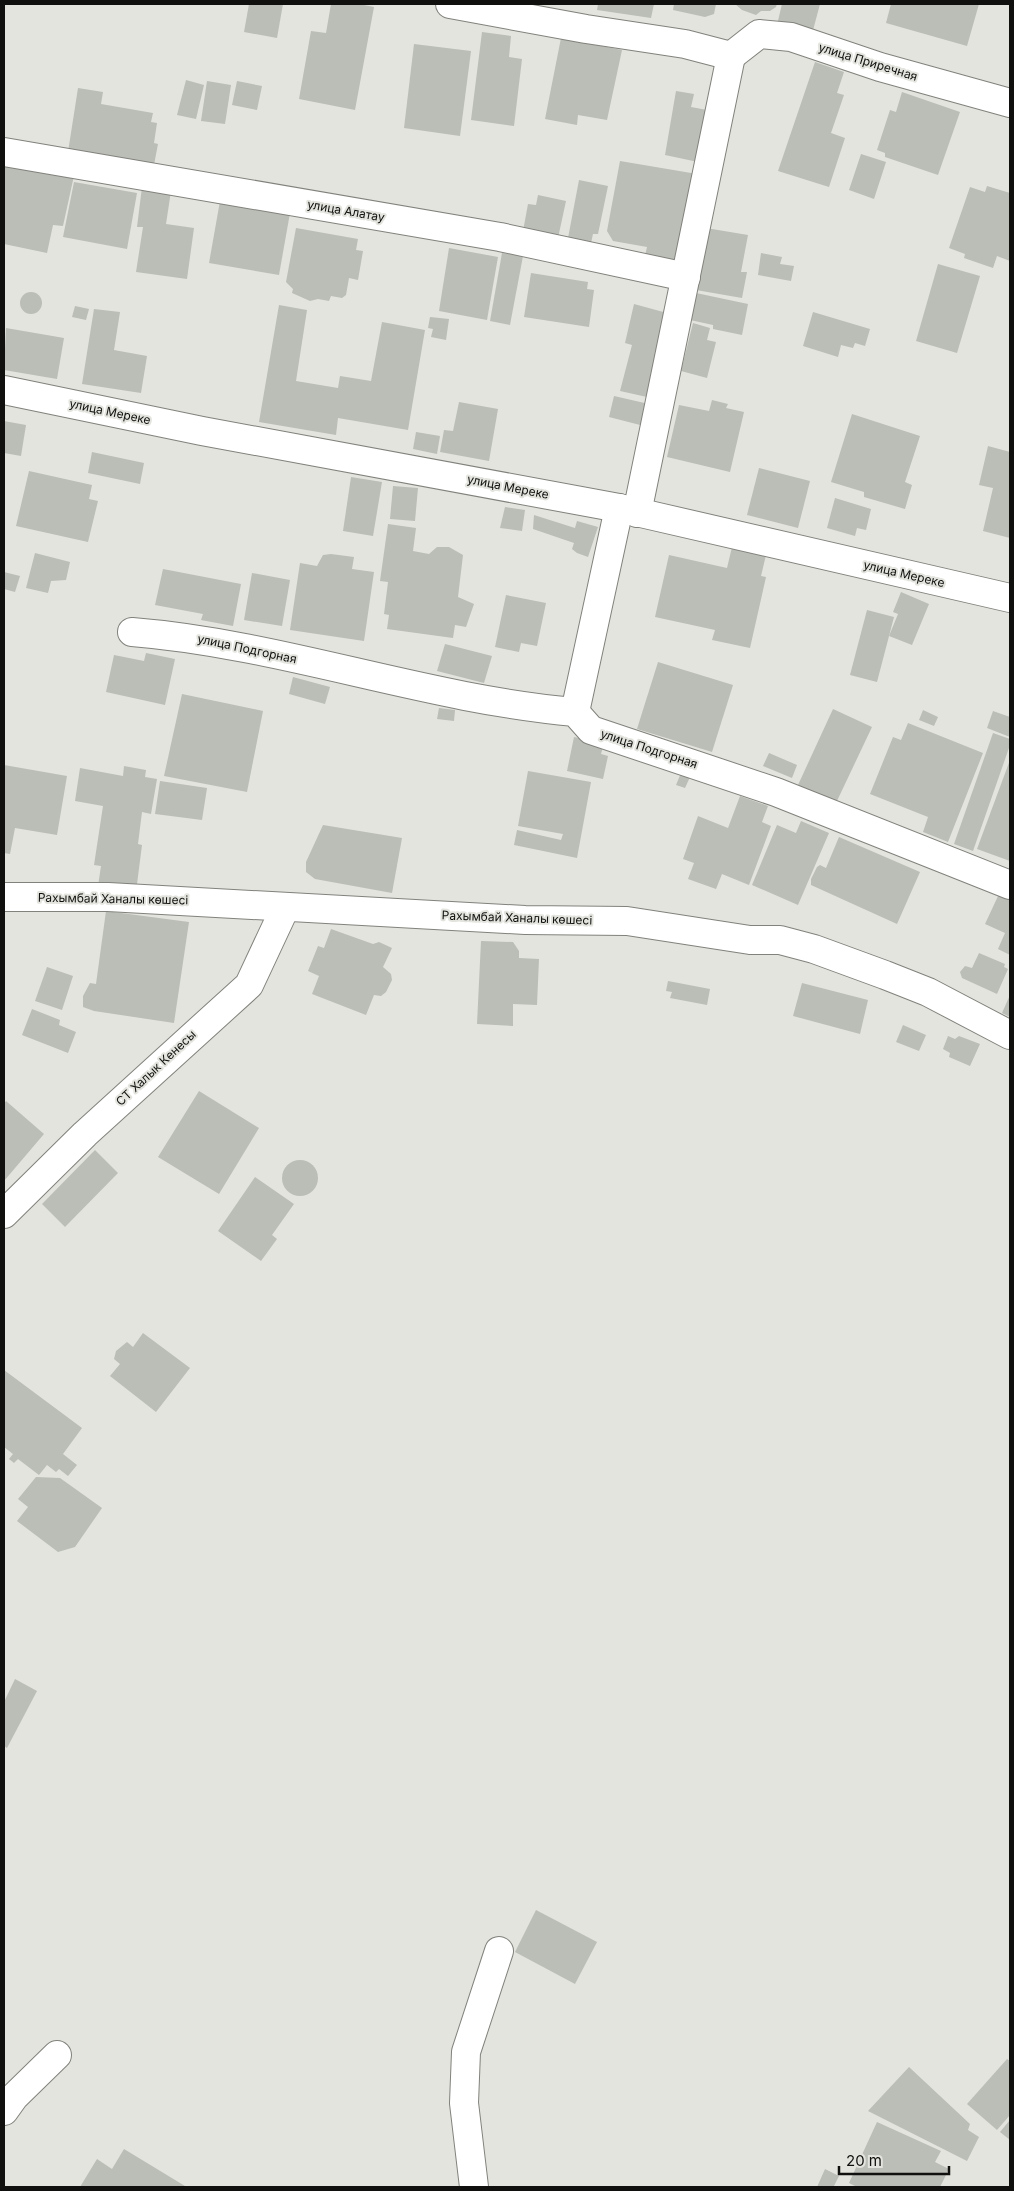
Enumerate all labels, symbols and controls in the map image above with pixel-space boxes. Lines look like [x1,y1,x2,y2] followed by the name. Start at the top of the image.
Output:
[817,39,919,84] street label: улица Приречная
[306,196,386,225] street label: улица Алатау
[68,396,152,427] street label: улица Мереке
[466,471,550,502] street label: улица Мереке
[862,557,946,590] street label: улица Мереке
[196,631,298,666] street label: улица Подгорная
[599,726,700,771] street label: улица Подгорная
[38,890,189,907] street label: Рахымбай Ханалы көшесі
[442,907,593,928] street label: Рахымбай Ханалы көшесі
[112,1027,199,1109] street label: СТ Халык Кенесы
[839,2144,949,2176] scale bar
[846,2151,882,2170] text: 20 m

